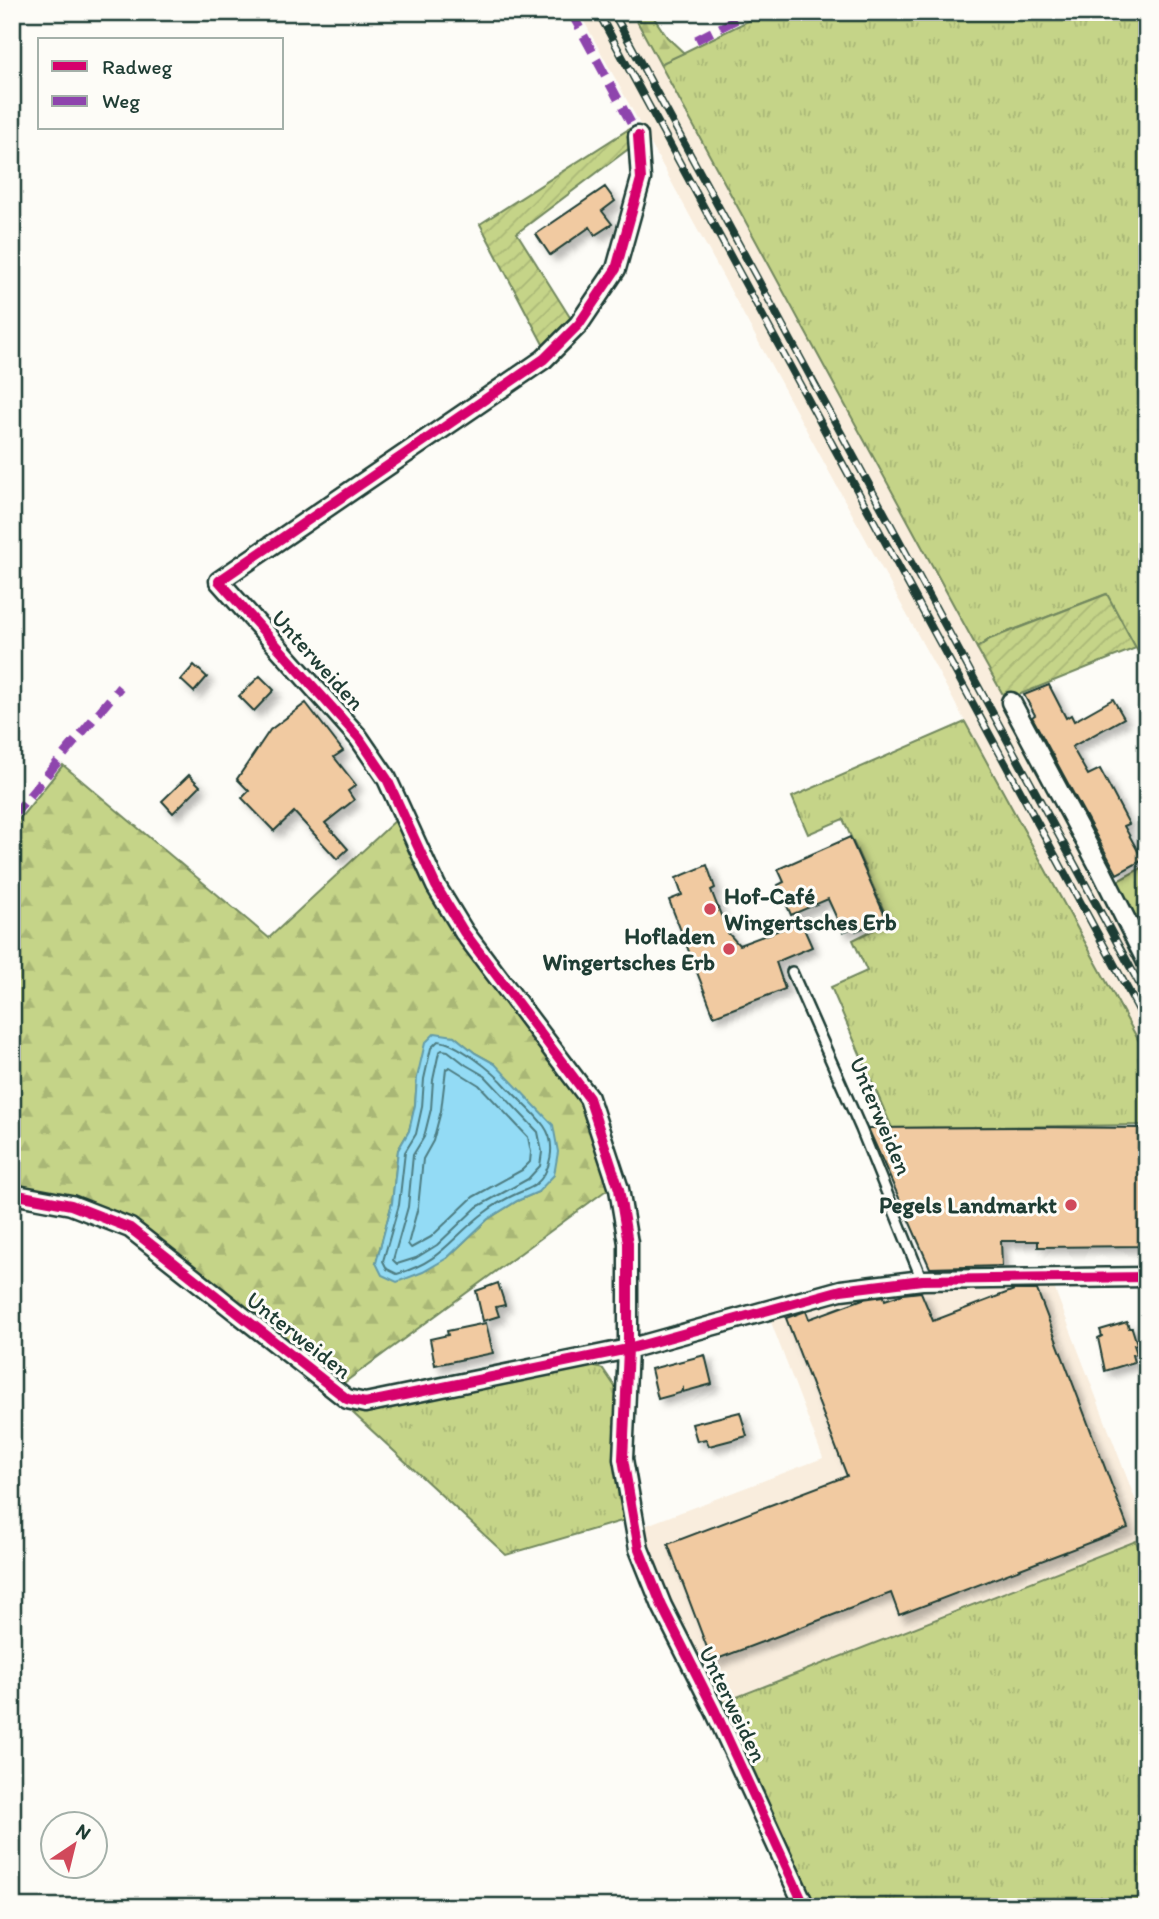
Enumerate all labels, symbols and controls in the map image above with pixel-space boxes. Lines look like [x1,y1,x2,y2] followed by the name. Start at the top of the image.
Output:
[38,38,284,130] legend
[102,54,172,79] text: Radweg
[102,88,140,113] text: Weg
[266,604,370,716] street label: Unterweiden
[724,882,897,936] place label: Hof-Café Wingertsches Erb
[702,901,718,917] marker: Hof-Café Wingertsches Erb
[542,922,716,976] place label: Hofladen Wingertsches Erb
[721,941,737,957] marker: Hofladen Wingertsches Erb
[844,1053,918,1179] street label: Unterweiden
[879,1191,1057,1219] place label: Pegels Landmarkt
[1063,1197,1079,1213] marker: Pegels Landmarkt
[241,1285,357,1385] street label: Unterweiden
[693,1641,773,1767] street label: Unterweiden
[38,1811,108,1881] north arrow
[72,1818,95,1845] text: N

